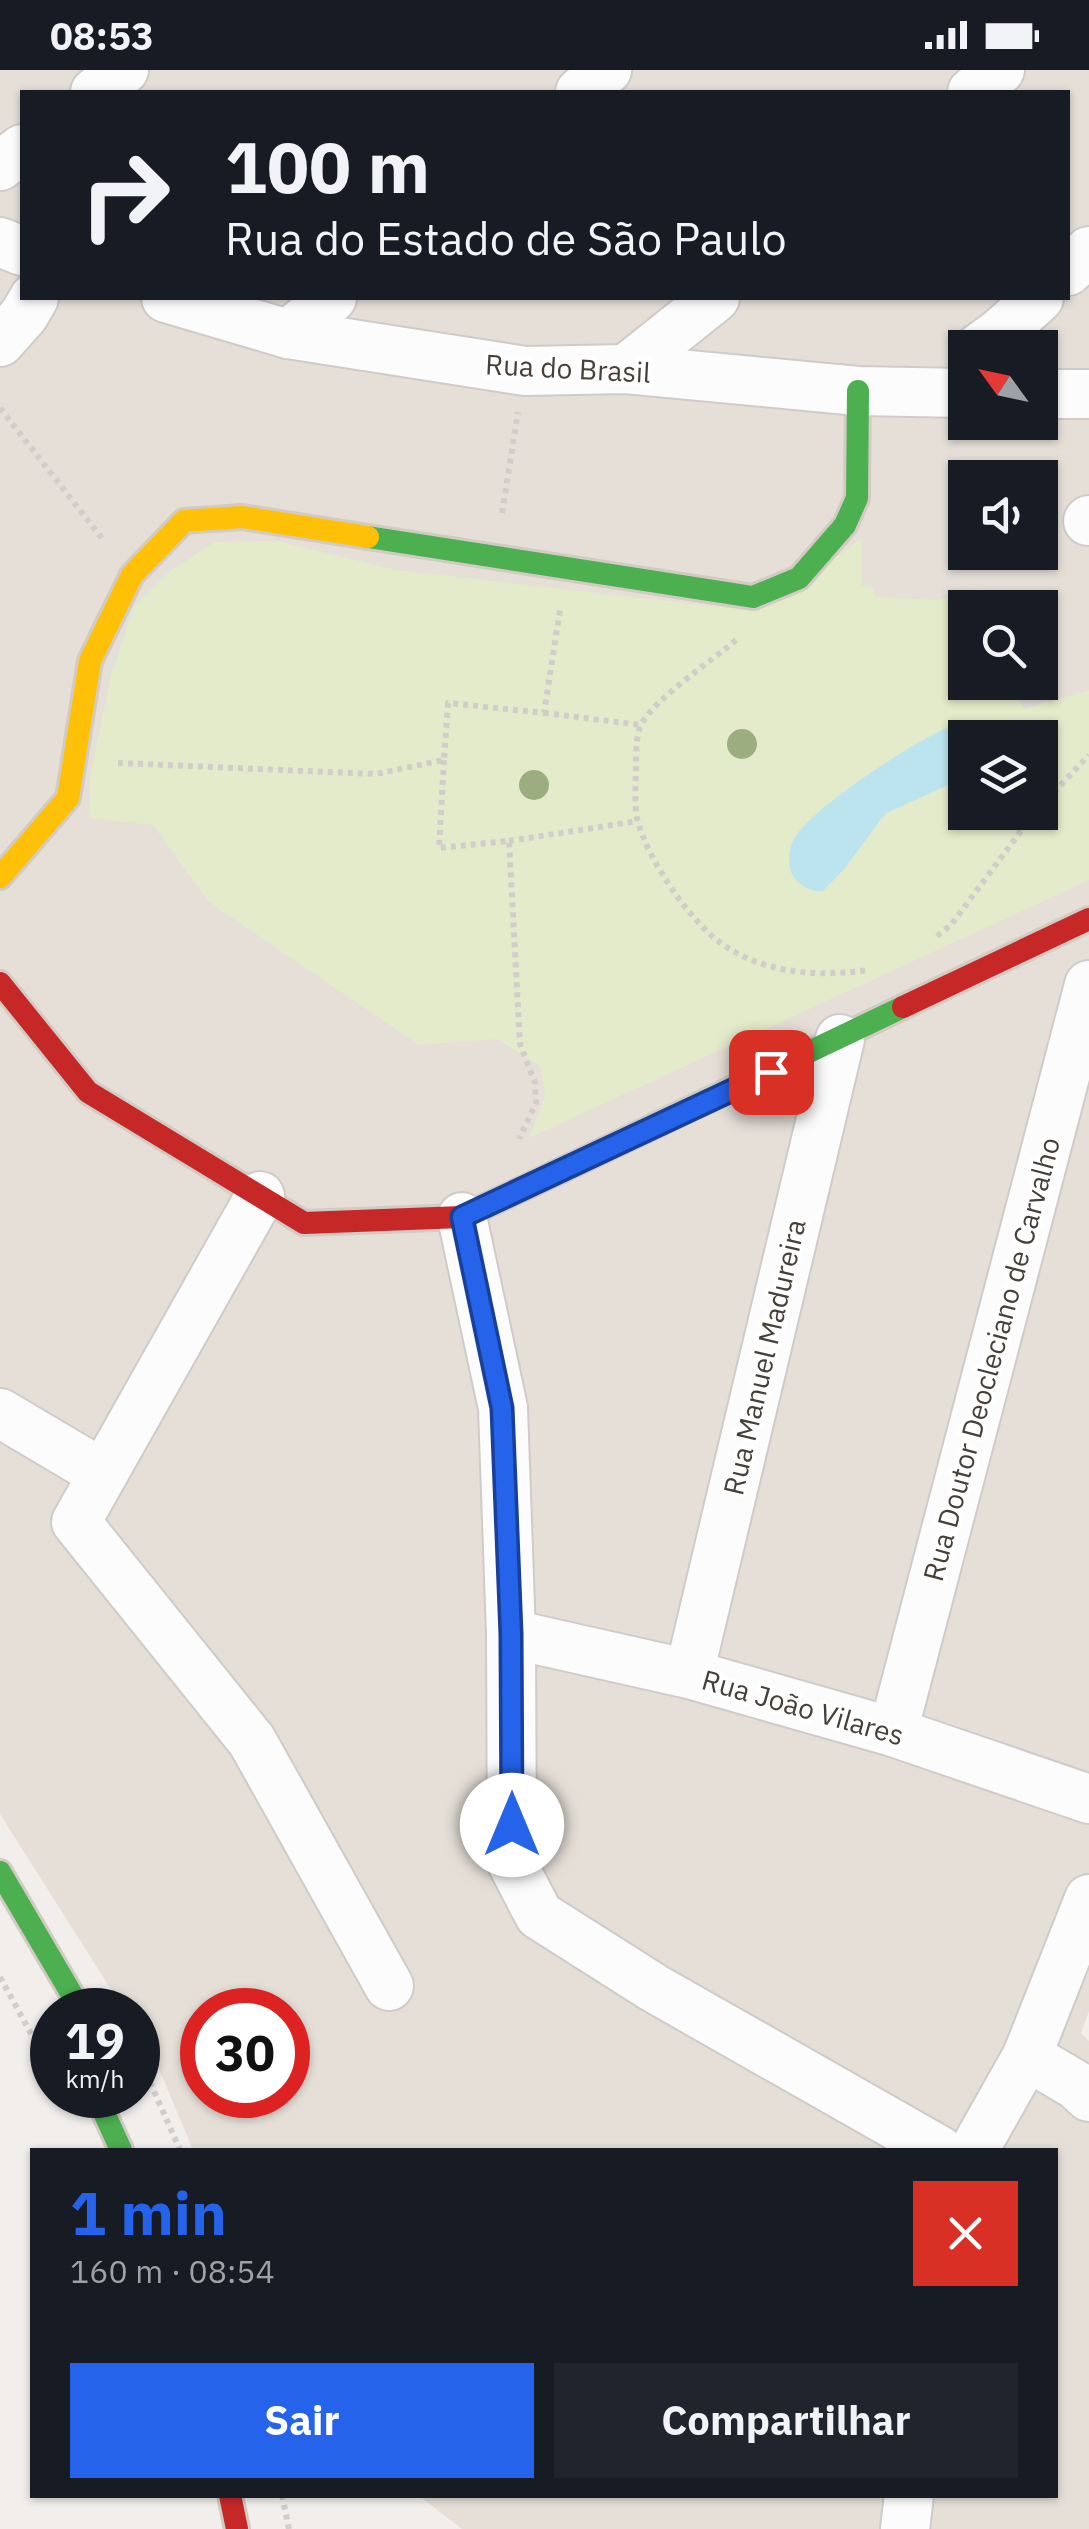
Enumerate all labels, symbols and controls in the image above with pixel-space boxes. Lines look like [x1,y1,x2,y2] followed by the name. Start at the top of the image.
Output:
[50,11,154,60] text: 08:53
[225,121,430,212] text: 100 m
[60,130,190,260] icon: right
[225,209,787,267] text: Rua do Estado de São Paulo
[948,330,1058,440] north arrow
[948,330,1058,830] map controls
[484,345,652,391] street label: Rua do Brasil
[948,460,1058,570] button: sound
[948,590,1058,700] button: search
[948,720,1058,830] button: layers
[729,1030,814,1115] pin
[744,1045,799,1100] icon: arrive
[914,1133,1068,1585] street label: Rua Doutor Deocleciano de Carvalho
[714,1215,814,1499] street label: Rua Manuel Madureira
[698,1661,908,1753] street label: Rua João Vilares
[460,1773,564,1877] position arrow
[180,1988,310,2118] speed limit sign: 30
[65,2008,125,2073] text: 19
[66,2062,124,2095] text: km/h
[70,2173,227,2252] text: 1 min
[913,2181,1018,2286] button: close
[70,2250,275,2292] text: 160 m · 08:54
[70,2363,534,2478] button: Sair
[554,2363,1018,2478] button: Compartilhar

